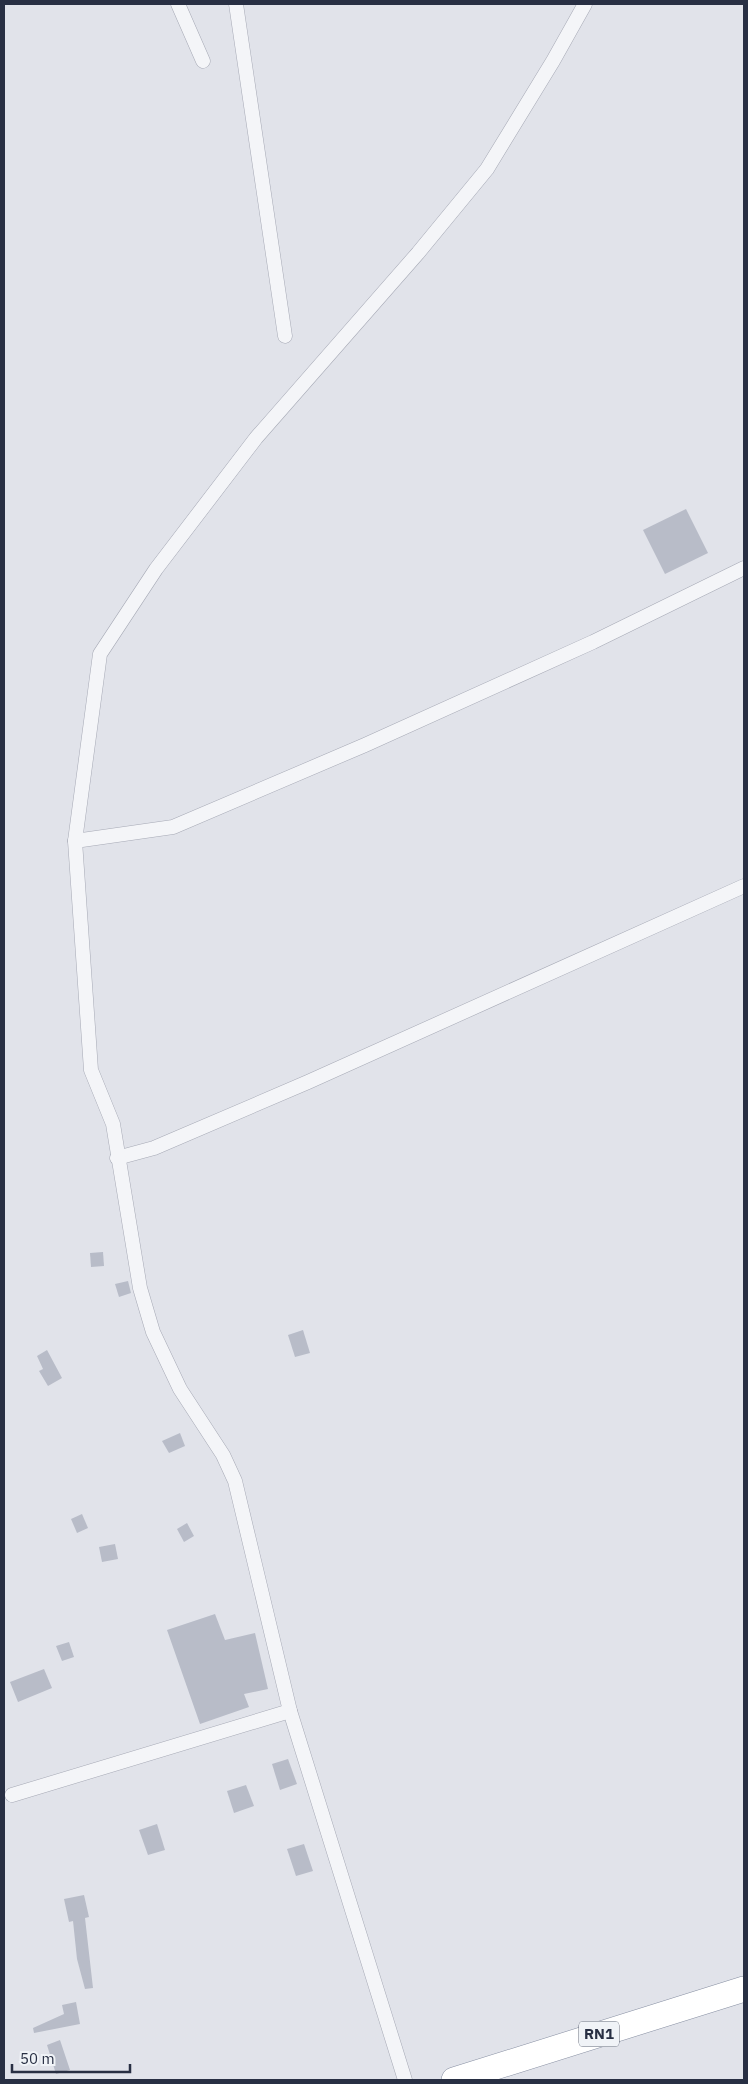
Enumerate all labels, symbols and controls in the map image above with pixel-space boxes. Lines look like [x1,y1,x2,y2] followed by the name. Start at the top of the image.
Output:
[579,2022,619,2046] road number: RN1
[12,2042,130,2074] scale bar
[20,2049,55,2068] text: 50 m

